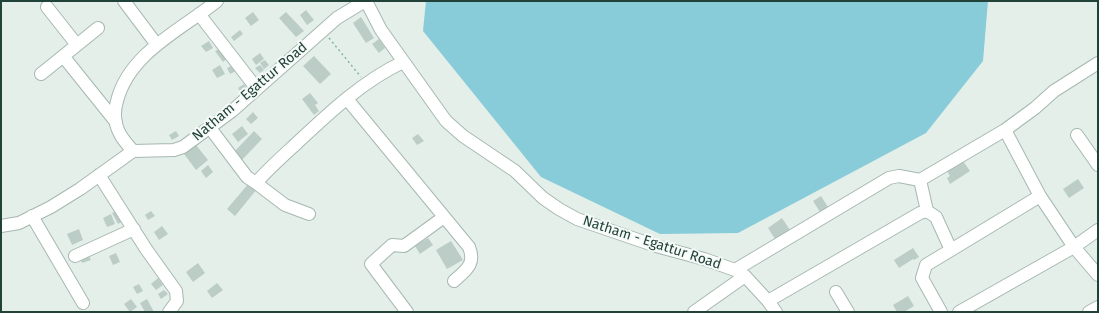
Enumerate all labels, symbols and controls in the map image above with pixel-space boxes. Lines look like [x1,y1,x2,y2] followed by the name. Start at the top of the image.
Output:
[189,39,311,145] street label: Natham - Egattur Road
[581,213,723,273] street label: Natham - Egattur Road

